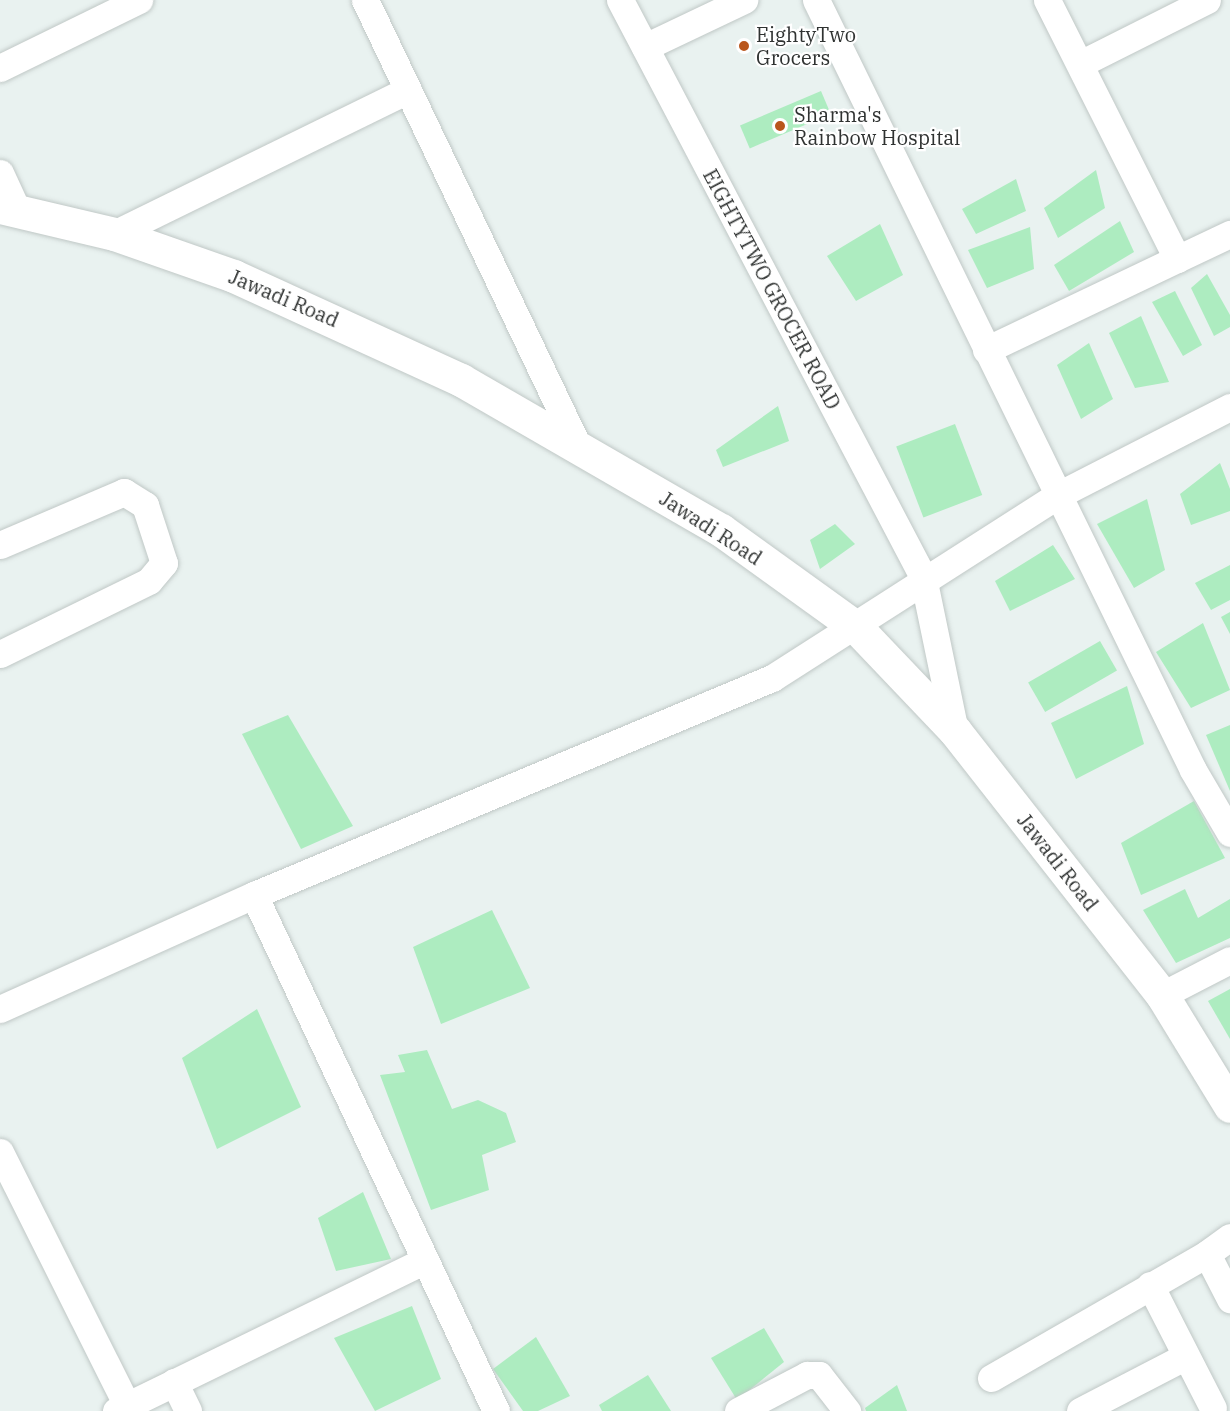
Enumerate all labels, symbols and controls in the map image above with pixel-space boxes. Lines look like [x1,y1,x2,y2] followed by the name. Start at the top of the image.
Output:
[756,22,856,69] place label: EightyTwo Grocers
[737,39,751,53] marker: EightyTwo Grocers
[794,102,960,149] place label: Sharma's Rainbow Hospital
[771,117,789,135] marker: Sharma's Rainbow Hospital
[698,165,846,413] street label: EIGHTYTWO GROCER ROAD
[226,264,342,332] street label: Jawadi Road
[655,486,767,570] street label: Jawadi Road
[1013,809,1103,915] street label: Jawadi Road

